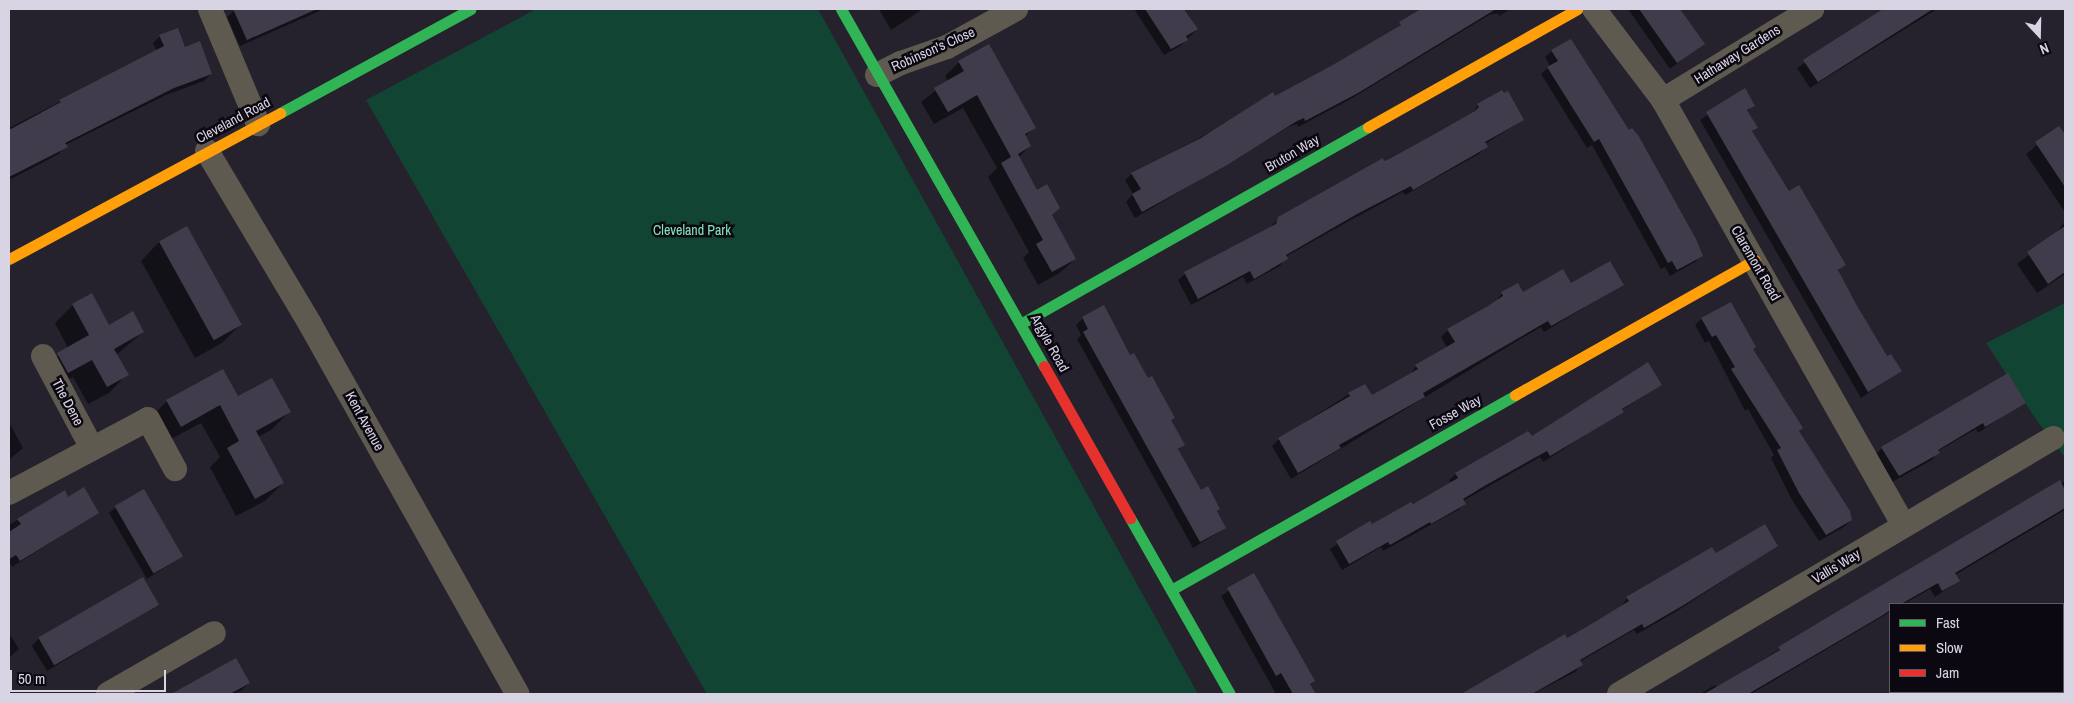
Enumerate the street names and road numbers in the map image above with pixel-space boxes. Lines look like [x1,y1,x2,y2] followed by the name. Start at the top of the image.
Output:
[1691,21,1783,87] street label: Hathaway Gardens
[889,23,977,75] street label: Robinson's Close
[193,93,273,147] street label: Cleveland Road
[1262,131,1322,175] street label: Bruton Way
[1728,223,1784,303] street label: Claremont Road
[1027,311,1073,375] street label: Argyle Road
[49,376,87,428] street label: The Dene
[342,388,388,454] street label: Kent Avenue
[1426,391,1484,433] street label: Fosse Way
[1809,545,1863,587] street label: Vallis Way

